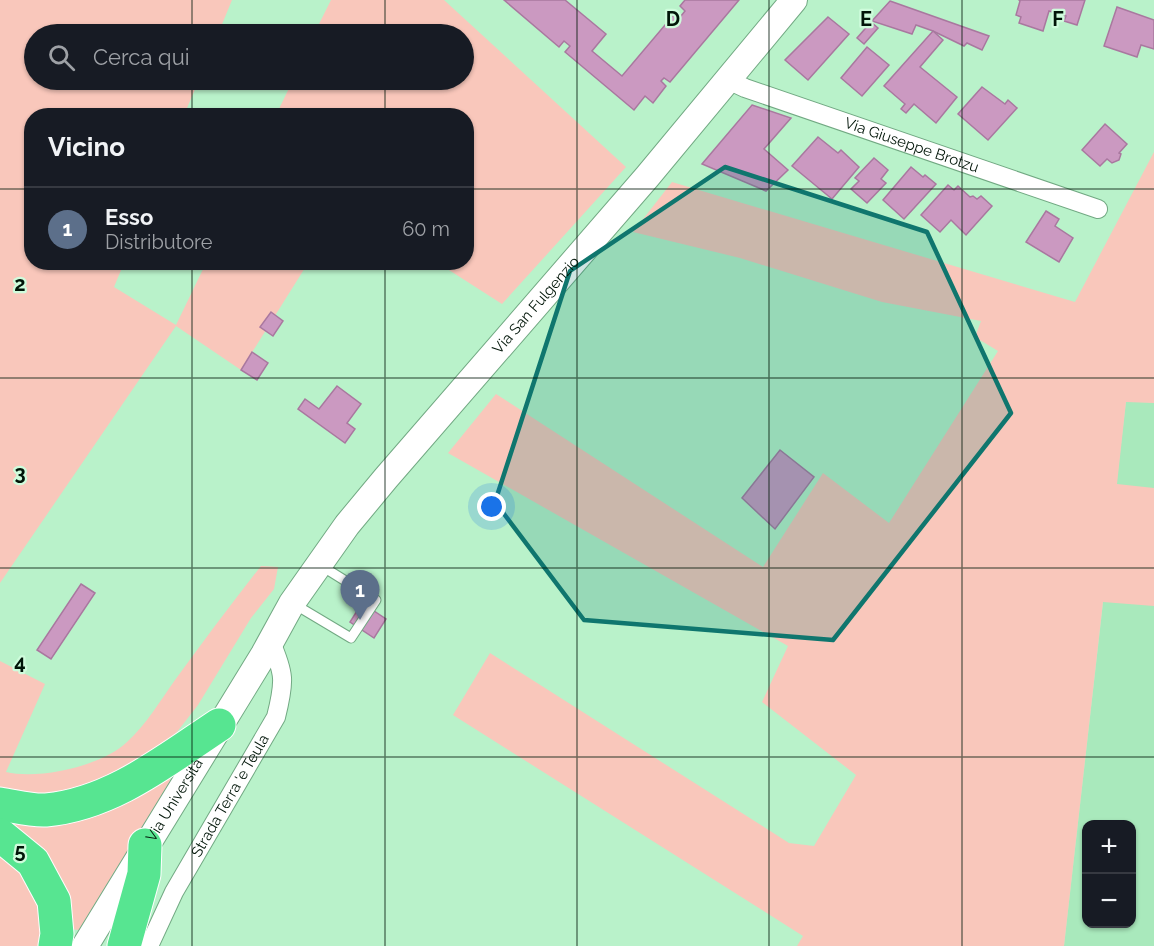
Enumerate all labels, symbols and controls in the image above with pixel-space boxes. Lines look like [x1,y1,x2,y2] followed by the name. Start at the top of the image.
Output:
[666,7,680,31] text: D
[860,7,872,31] text: E
[1052,7,1064,31] text: F
[24,24,474,90] search box
[45,41,78,74] icon: search
[93,44,190,70] text: Cerca qui
[842,114,981,177] street label: Via Giuseppe Brotzu
[48,132,125,162] text: Vicino
[105,204,153,230] text: Esso
[63,217,72,241] text: 1
[402,217,450,241] text: 60 m
[105,230,212,254] text: Distributore
[489,253,583,358] street label: Via San Fulgenzio
[14,272,26,296] text: 2
[14,461,26,485] text: 3
[477,492,506,521] your location
[340,570,380,620] pin: 1
[14,650,26,674] text: 4
[187,731,273,860] street label: Strada Terra 'e Teula
[142,755,207,845] street label: Via Università
[1082,820,1136,928] map controls
[1082,820,1136,874] button: +
[14,839,26,863] text: 5
[1082,874,1136,928] button: −

